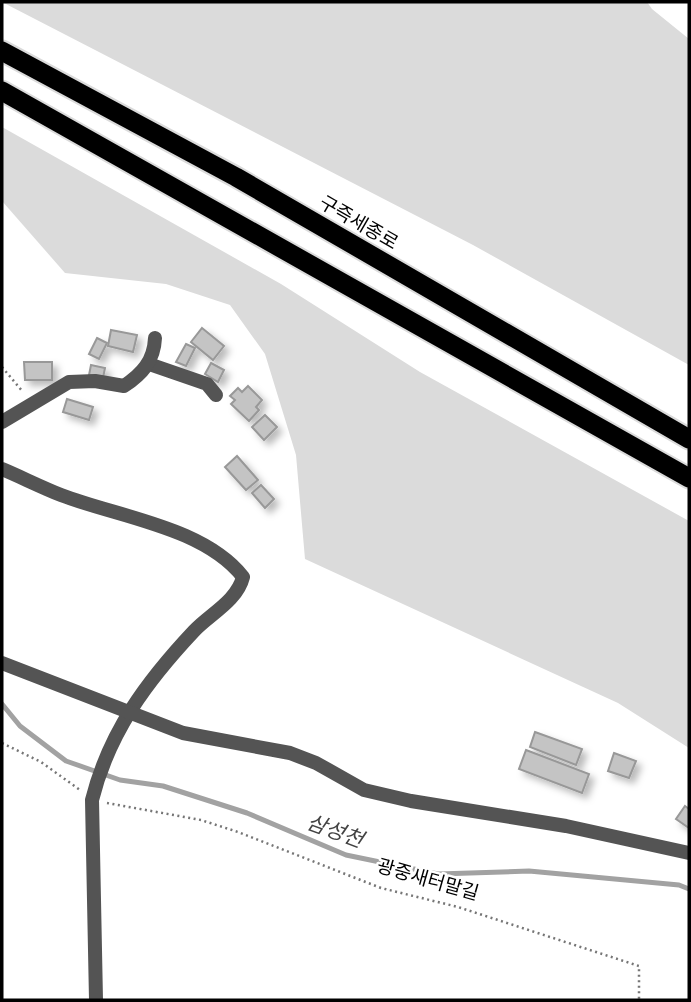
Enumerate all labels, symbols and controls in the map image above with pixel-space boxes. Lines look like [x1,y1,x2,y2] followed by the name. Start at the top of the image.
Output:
[314,189,403,256] street label: 구즉세종로
[303,807,370,855] water label: 삼성천
[374,852,482,907] street label: 광중새터말길

